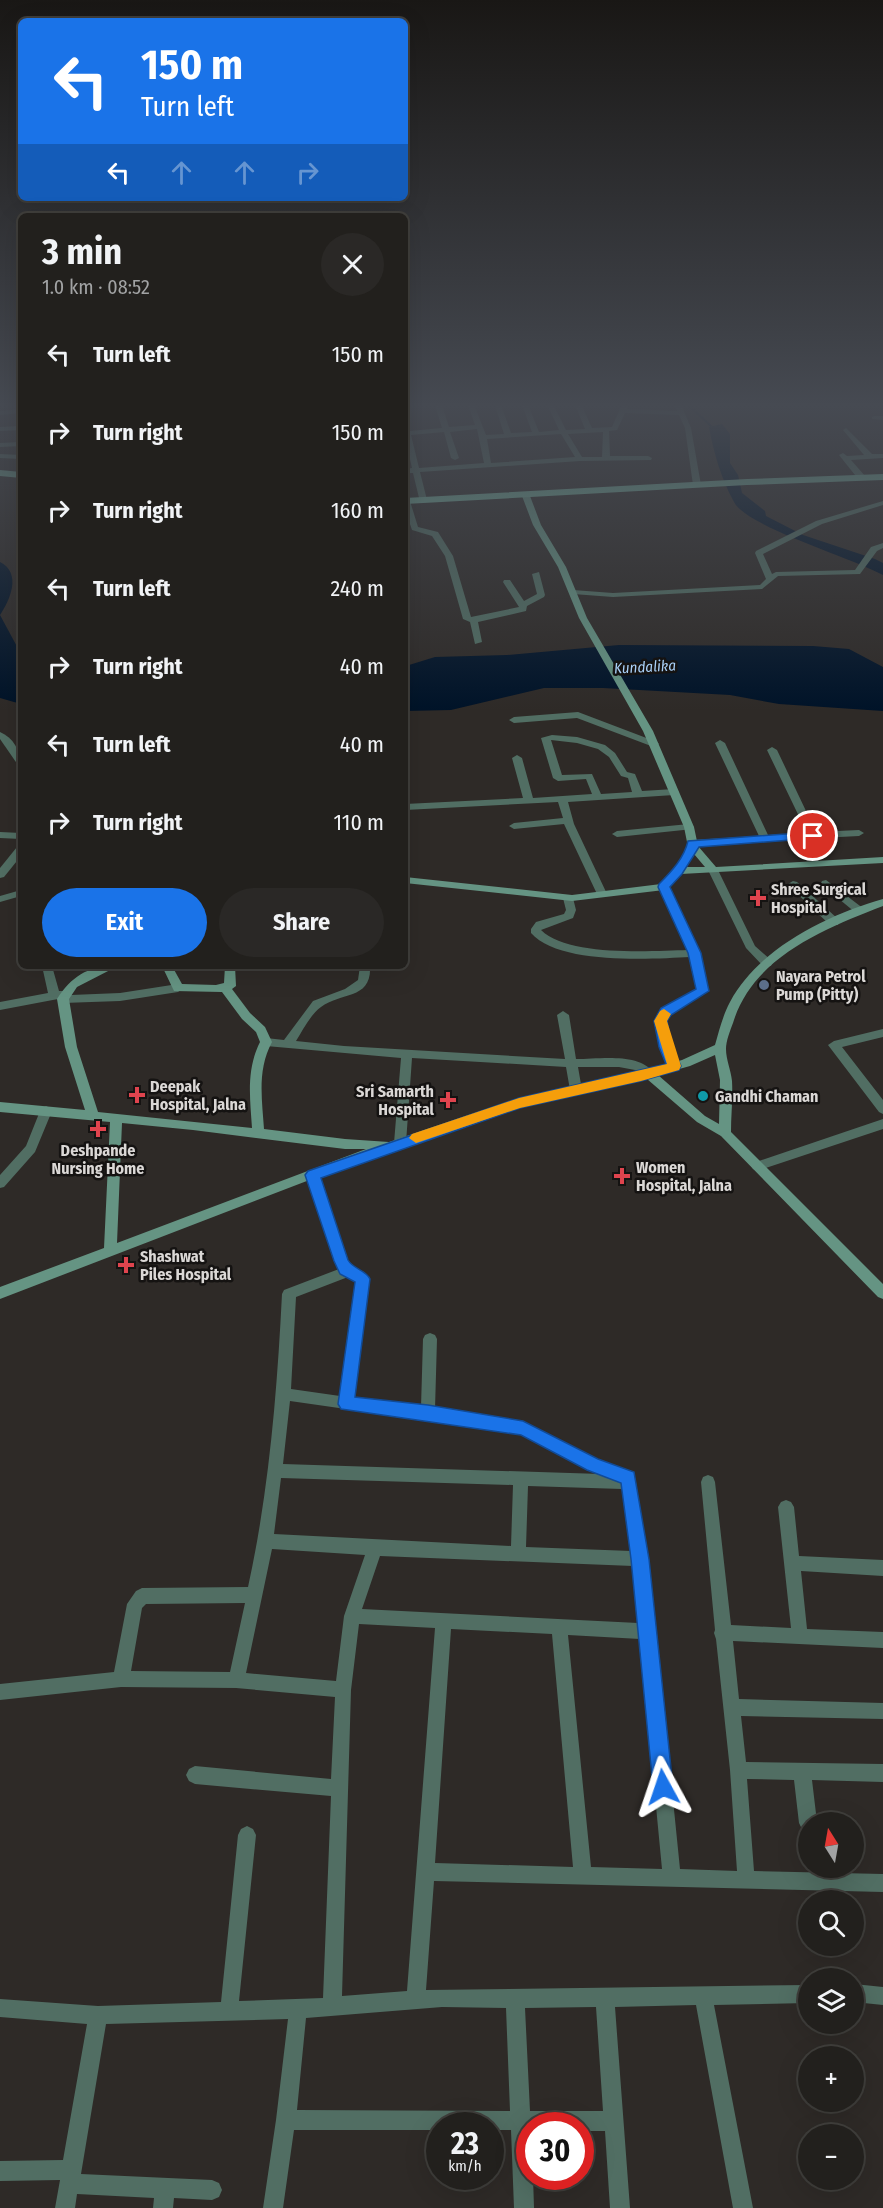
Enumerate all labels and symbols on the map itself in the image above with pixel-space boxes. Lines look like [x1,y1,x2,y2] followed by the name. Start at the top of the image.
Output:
[614,656,677,678] water label: Kundalika
[787,810,838,861] pin
[771,880,867,917] place label: Shree Surgical Hospital
[749,889,767,907] marker: Shree Surgical Hospital
[776,967,866,1004] place label: Nayara Petrol Pump (Pitty)
[757,978,771,992] marker: Nayara Petrol Pump (Pitty)
[150,1077,246,1114] place label: Deepak Hospital, Jalna
[356,1082,435,1119] place label: Sri Samarth Hospital
[128,1086,146,1104] marker: Deepak Hospital, Jalna
[715,1087,818,1106] place label: Gandhi Chaman
[696,1089,710,1103] marker: Gandhi Chaman
[439,1091,457,1109] marker: Sri Samarth Hospital
[89,1120,107,1138] marker: Deshpande Nursing Home
[52,1141,144,1178] place label: Deshpande Nursing Home
[636,1158,732,1195] place label: Women Hospital, Jalna
[613,1167,631,1185] marker: Women Hospital, Jalna
[140,1247,232,1284] place label: Shashwat Piles Hospital
[117,1256,135,1274] marker: Shashwat Piles Hospital
[631,1755,695,1819] position arrow
[798,1812,864,1878] north arrow
[516,2112,594,2190] speed limit sign: 30

